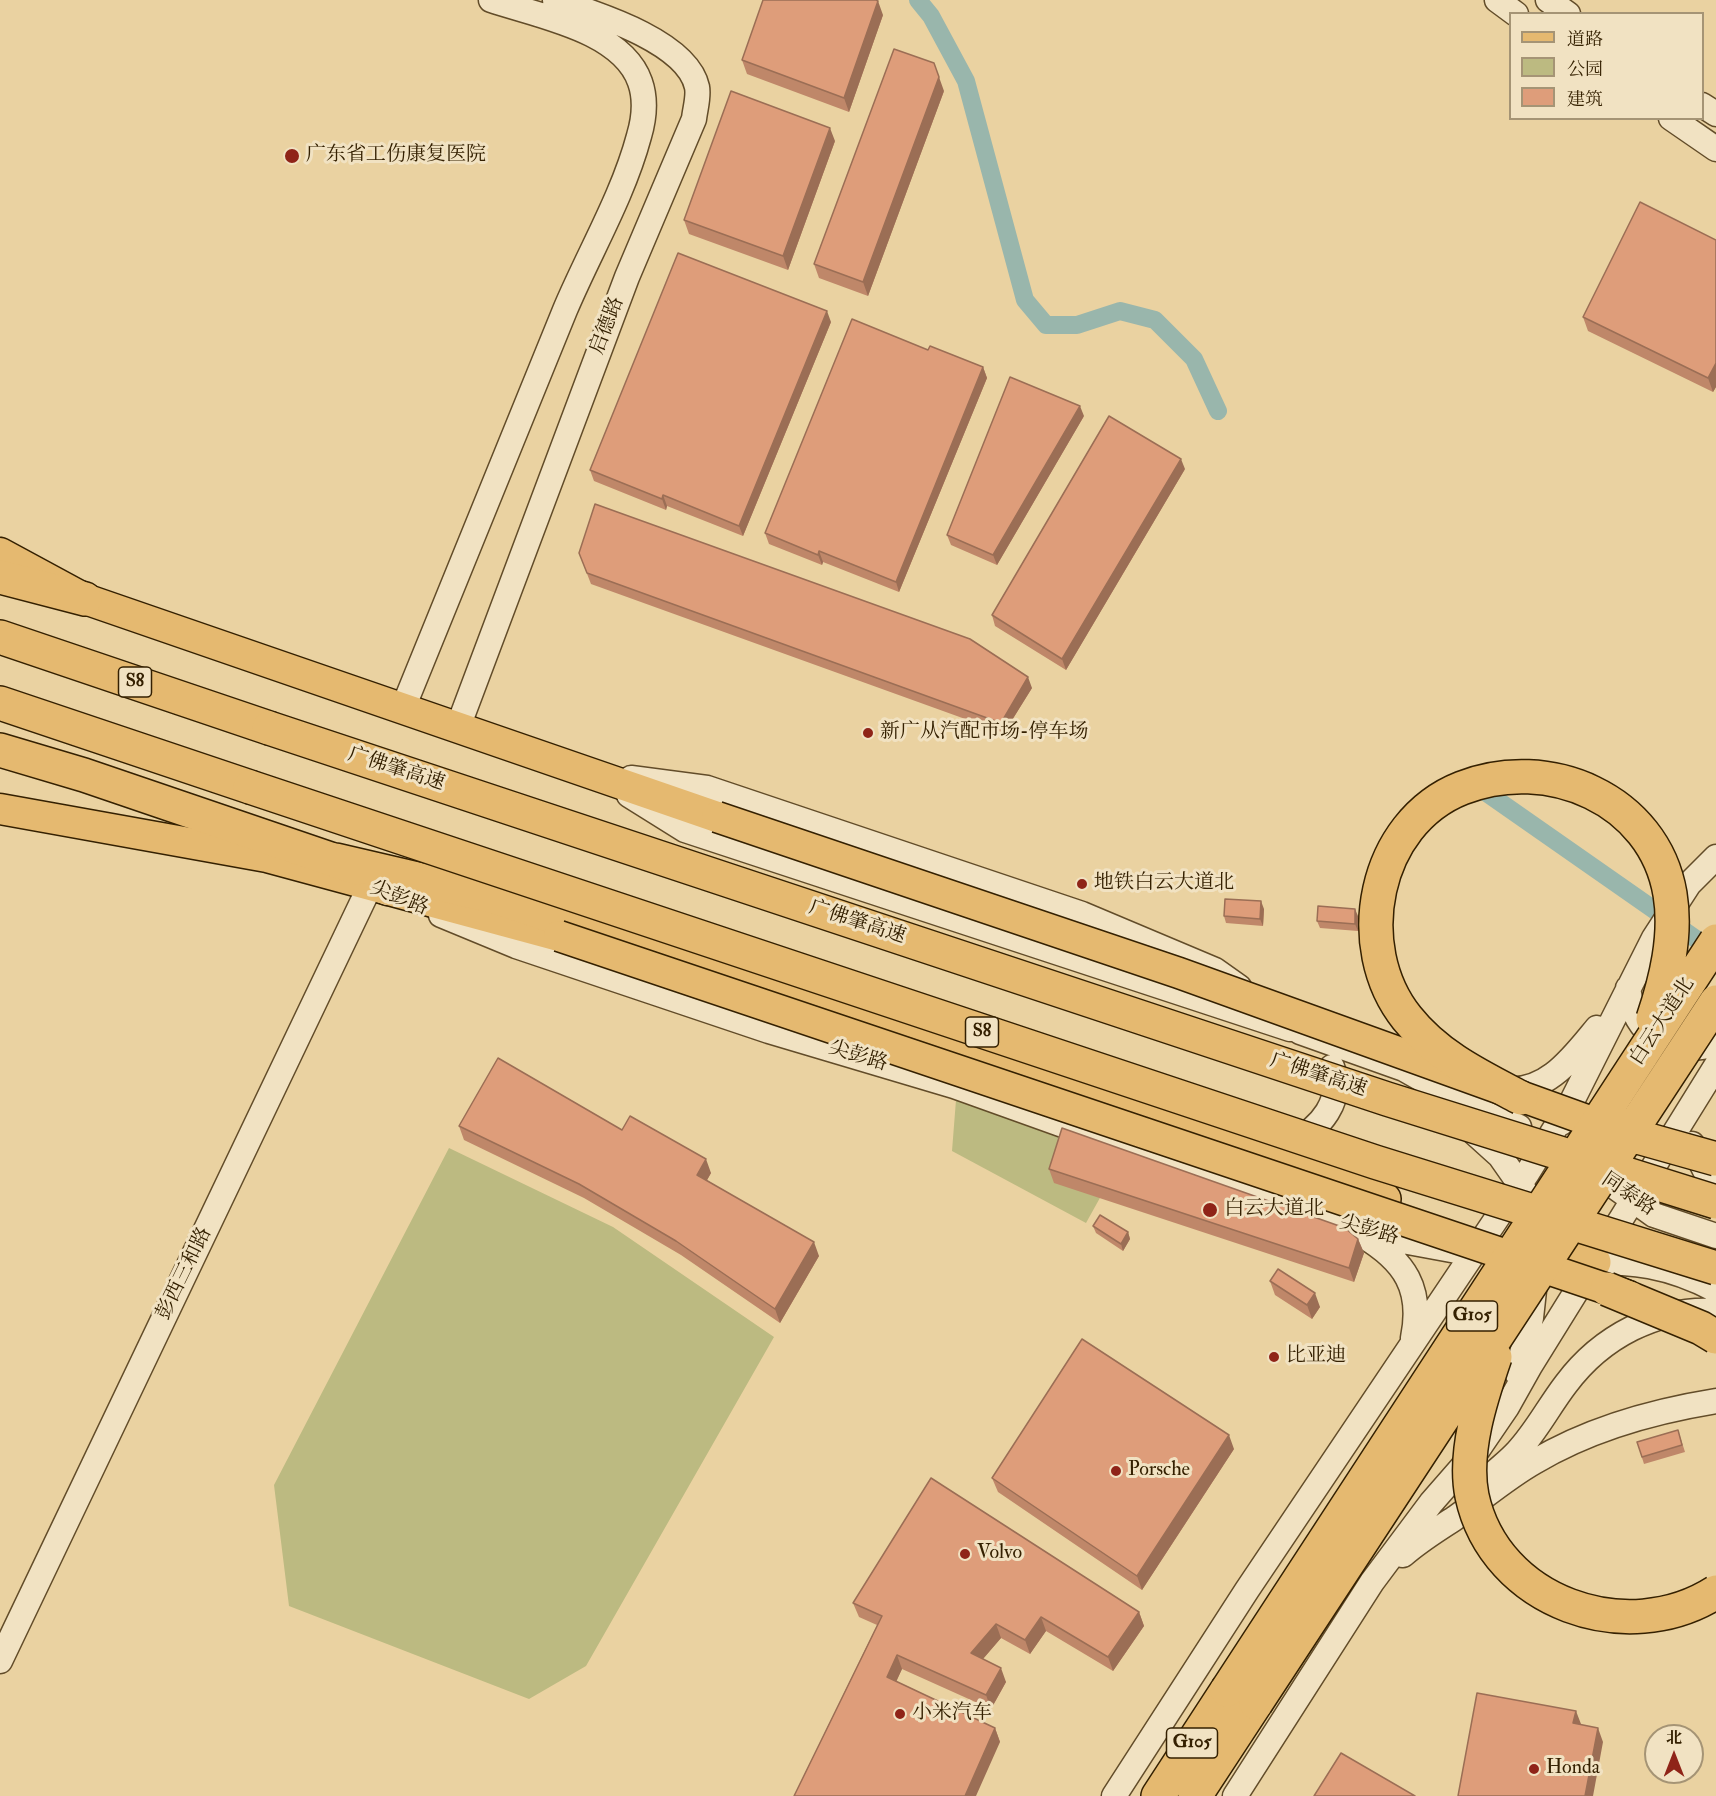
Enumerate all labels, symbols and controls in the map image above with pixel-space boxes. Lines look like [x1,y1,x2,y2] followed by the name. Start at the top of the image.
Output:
[1509,12,1704,120] legend
[1567,28,1603,51] text: 道路
[1567,58,1603,81] text: 公园
[1567,88,1603,111] text: 建筑
[306,144,486,168] place label: 广东省工伤康复医院
[283,147,301,165] marker: 广东省工伤康复医院
[586,294,630,358] street label: 启德路
[118,667,152,697] road number: S8
[880,721,1088,745] place label: 新广从汽配市场-停车场
[861,726,875,740] marker: 新广从汽配市场-停车场
[345,743,447,797] street label: 广佛肇高速
[1094,872,1234,896] place label: 地铁白云大道北
[367,877,431,921] street label: 尖彭路
[1075,877,1089,891] marker: 地铁白云大道北
[806,896,908,950] street label: 广佛肇高速
[1626,974,1700,1070] street label: 白云大道北
[966,1017,998,1047] road number: S8
[826,1037,890,1077] street label: 尖彭路
[1267,1049,1369,1103] street label: 广佛肇高速
[1596,1168,1660,1222] street label: 同泰路
[1224,1198,1324,1222] place label: 白云大道北
[1201,1201,1219,1219] marker: 白云大道北
[1337,1211,1401,1251] street label: 尖彭路
[152,1224,218,1324] street label: 彭西三和路
[1446,1301,1498,1331] road number: G105
[1286,1345,1346,1369] place label: 比亚迪
[1267,1350,1281,1364] marker: 比亚迪
[1128,1459,1190,1483] place label: Porsche
[1109,1464,1123,1478] marker: Porsche
[977,1542,1022,1566] place label: Volvo
[958,1547,972,1561] marker: Volvo
[912,1702,992,1726] place label: 小米汽车
[893,1707,907,1721] marker: 小米汽车
[1644,1724,1704,1784] north arrow
[1166,1728,1218,1758] road number: G105
[1666,1728,1682,1748] text: 北
[1546,1757,1600,1781] place label: Honda
[1527,1762,1541,1776] marker: Honda

